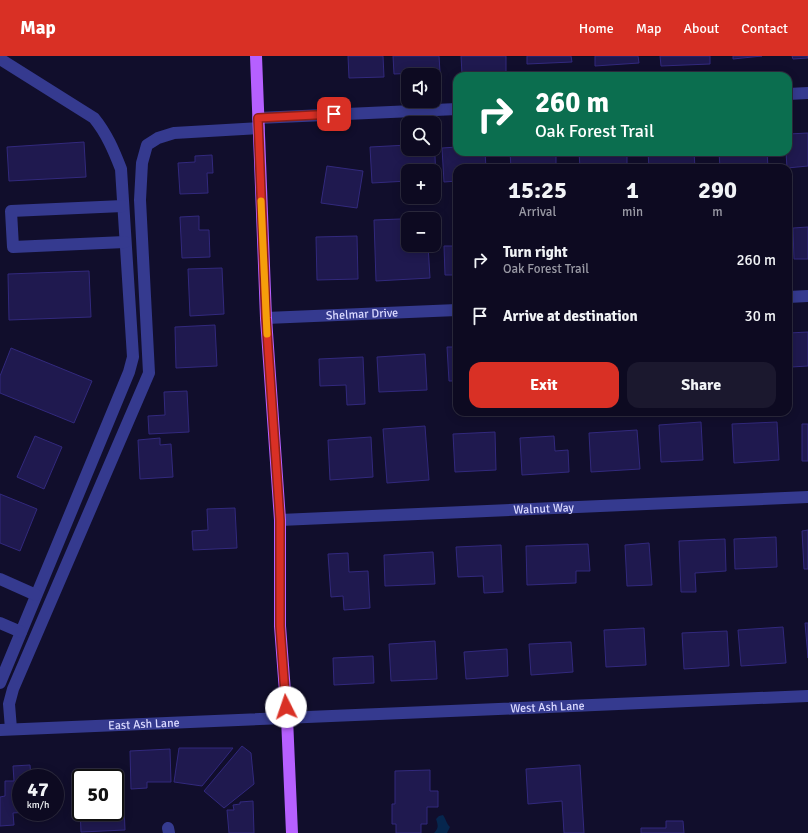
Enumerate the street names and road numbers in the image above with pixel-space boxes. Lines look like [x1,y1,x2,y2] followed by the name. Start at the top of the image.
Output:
[325,305,398,323] street label: Shelmar Drive
[513,500,575,518] street label: Walnut Way
[510,698,585,717] street label: West Ash Lane
[108,715,180,733] street label: East Ash Lane

